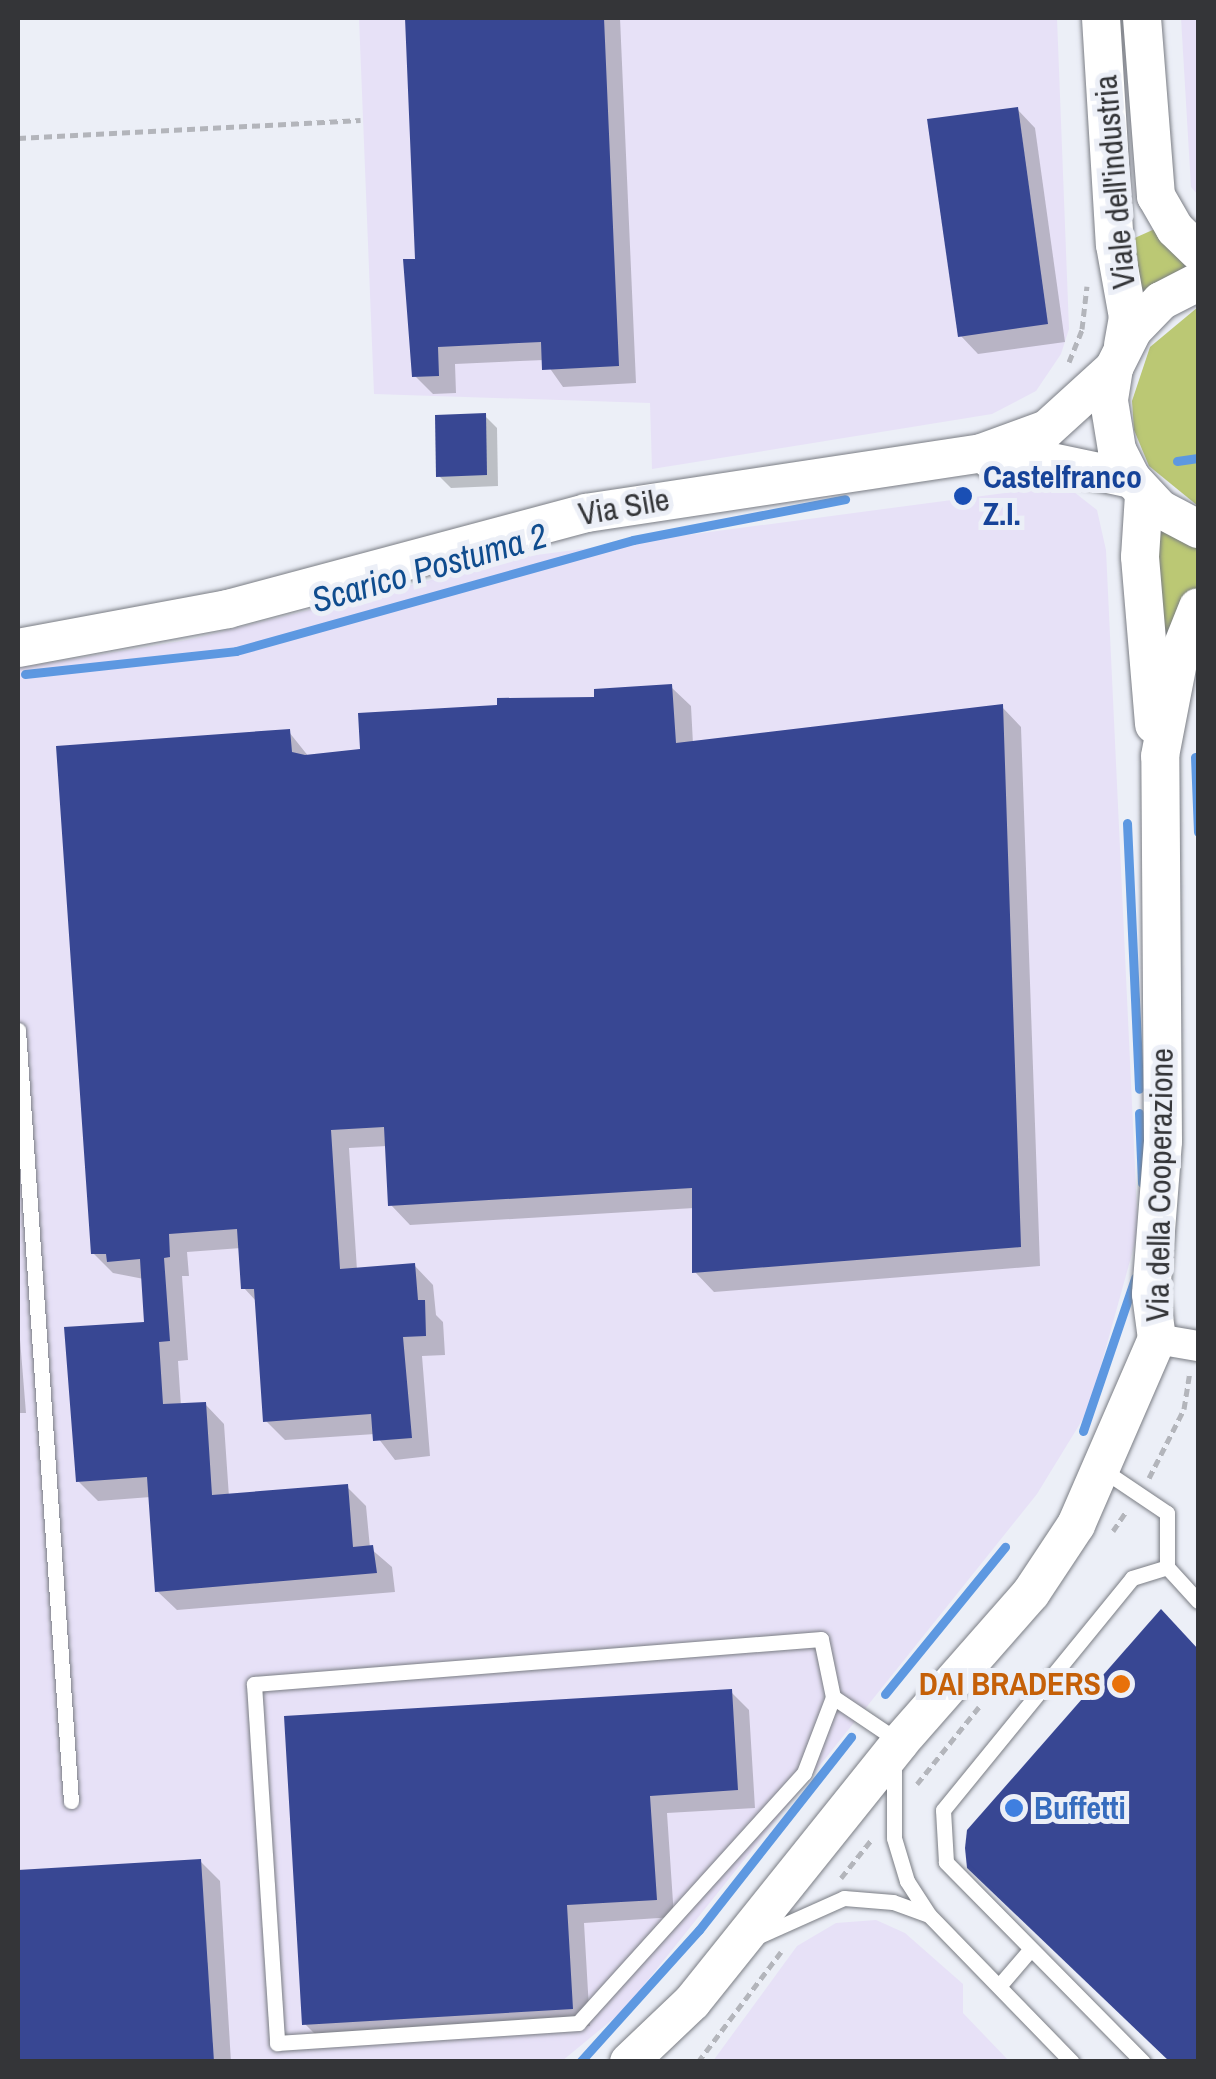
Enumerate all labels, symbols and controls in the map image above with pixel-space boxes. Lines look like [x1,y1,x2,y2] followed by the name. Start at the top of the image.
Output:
[1087,73,1143,291] street label: Viale dell'industria
[983,459,1142,534] place label: Castelfranco Z.I.
[576,480,672,534] street label: Via Sile
[952,485,974,507] marker: Castelfranco Z.I.
[307,514,551,622] water label: Scarico Postuma 2
[1138,1048,1182,1322] street label: Via della Cooperazione
[919,1665,1101,1703] place label: DAI BRADERS
[1110,1673,1132,1695] marker: DAI BRADERS
[1034,1789,1126,1827] place label: Buffetti
[1003,1797,1025,1819] marker: Buffetti

